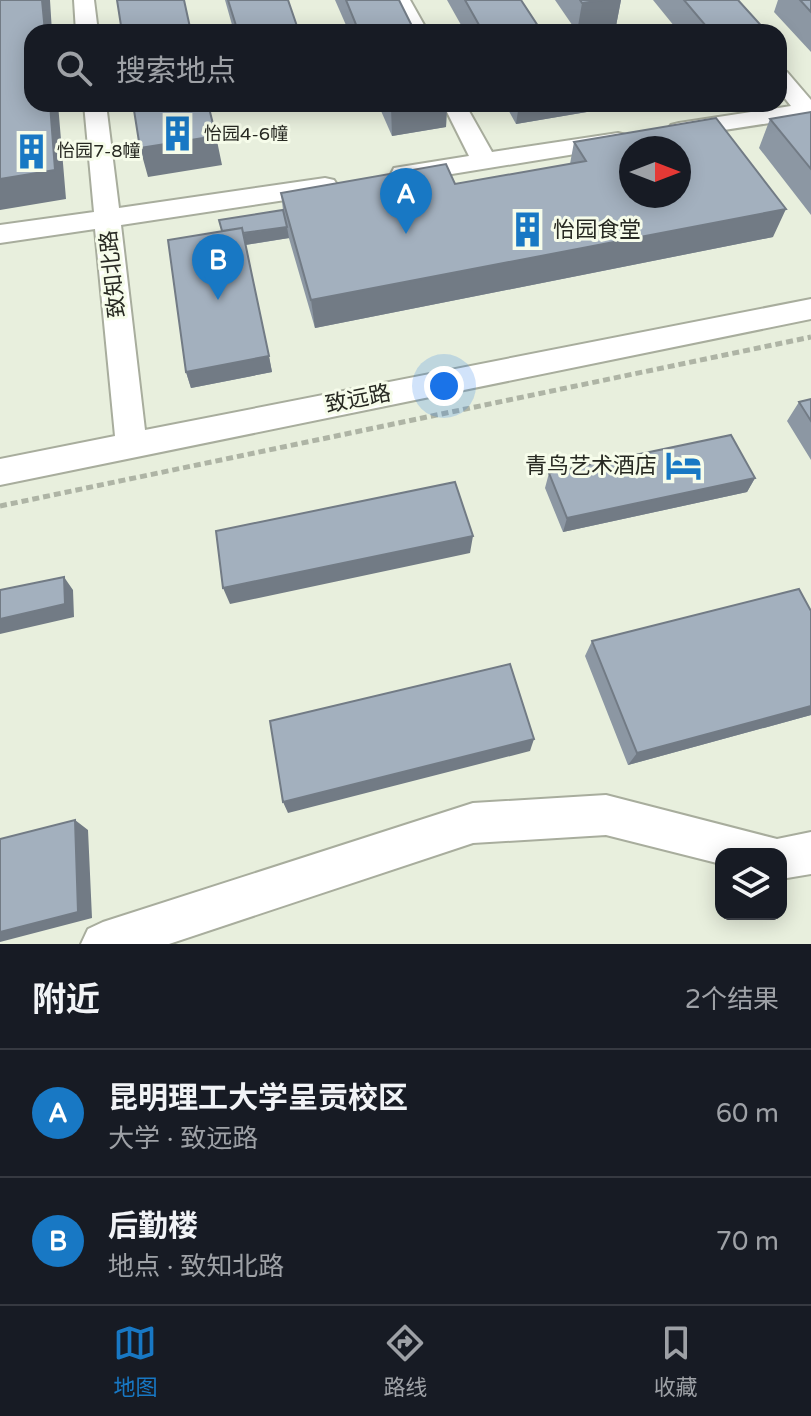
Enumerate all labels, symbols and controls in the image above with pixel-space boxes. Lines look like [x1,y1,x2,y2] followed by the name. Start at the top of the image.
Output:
[24,24,787,112] search box
[52,46,96,90] icon: search
[116,53,236,90] text: 搜索地点
[159,115,197,153] building icon: 怡园4-6幢
[204,123,288,145] place label: 怡园4-6幢
[12,132,50,170] building icon: 怡园7-8幢
[619,136,691,208] north arrow
[57,140,141,162] place label: 怡园7-8幢
[380,168,432,234] pin: A
[508,211,546,249] building icon: 怡园食堂
[553,217,641,243] place label: 怡园食堂
[95,229,131,319] street label: 致知北路
[192,234,244,300] pin: B
[424,366,464,406] your location
[323,380,393,418] street label: 致远路
[664,447,702,485] hotel icon: 青鸟艺术酒店
[525,453,657,479] place label: 青鸟艺术酒店
[715,848,787,920] map controls
[715,848,787,920] button: layers
[32,980,100,1021] text: 附近
[685,984,779,1015] text: 2个结果
[108,1080,408,1117] text: 昆明理工大学呈贡校区
[48,1098,68,1129] text: A
[716,1098,779,1129] text: 60 m
[108,1123,258,1154] text: 大学 · 致远路
[108,1208,198,1245] text: 后勤楼
[49,1226,67,1257] text: B
[716,1226,779,1257] text: 70 m
[108,1251,284,1282] text: 地点 · 致知北路
[113,1321,157,1401] tab: 地图
[383,1321,428,1401] tab: 路线
[654,1321,698,1401] tab: 收藏

